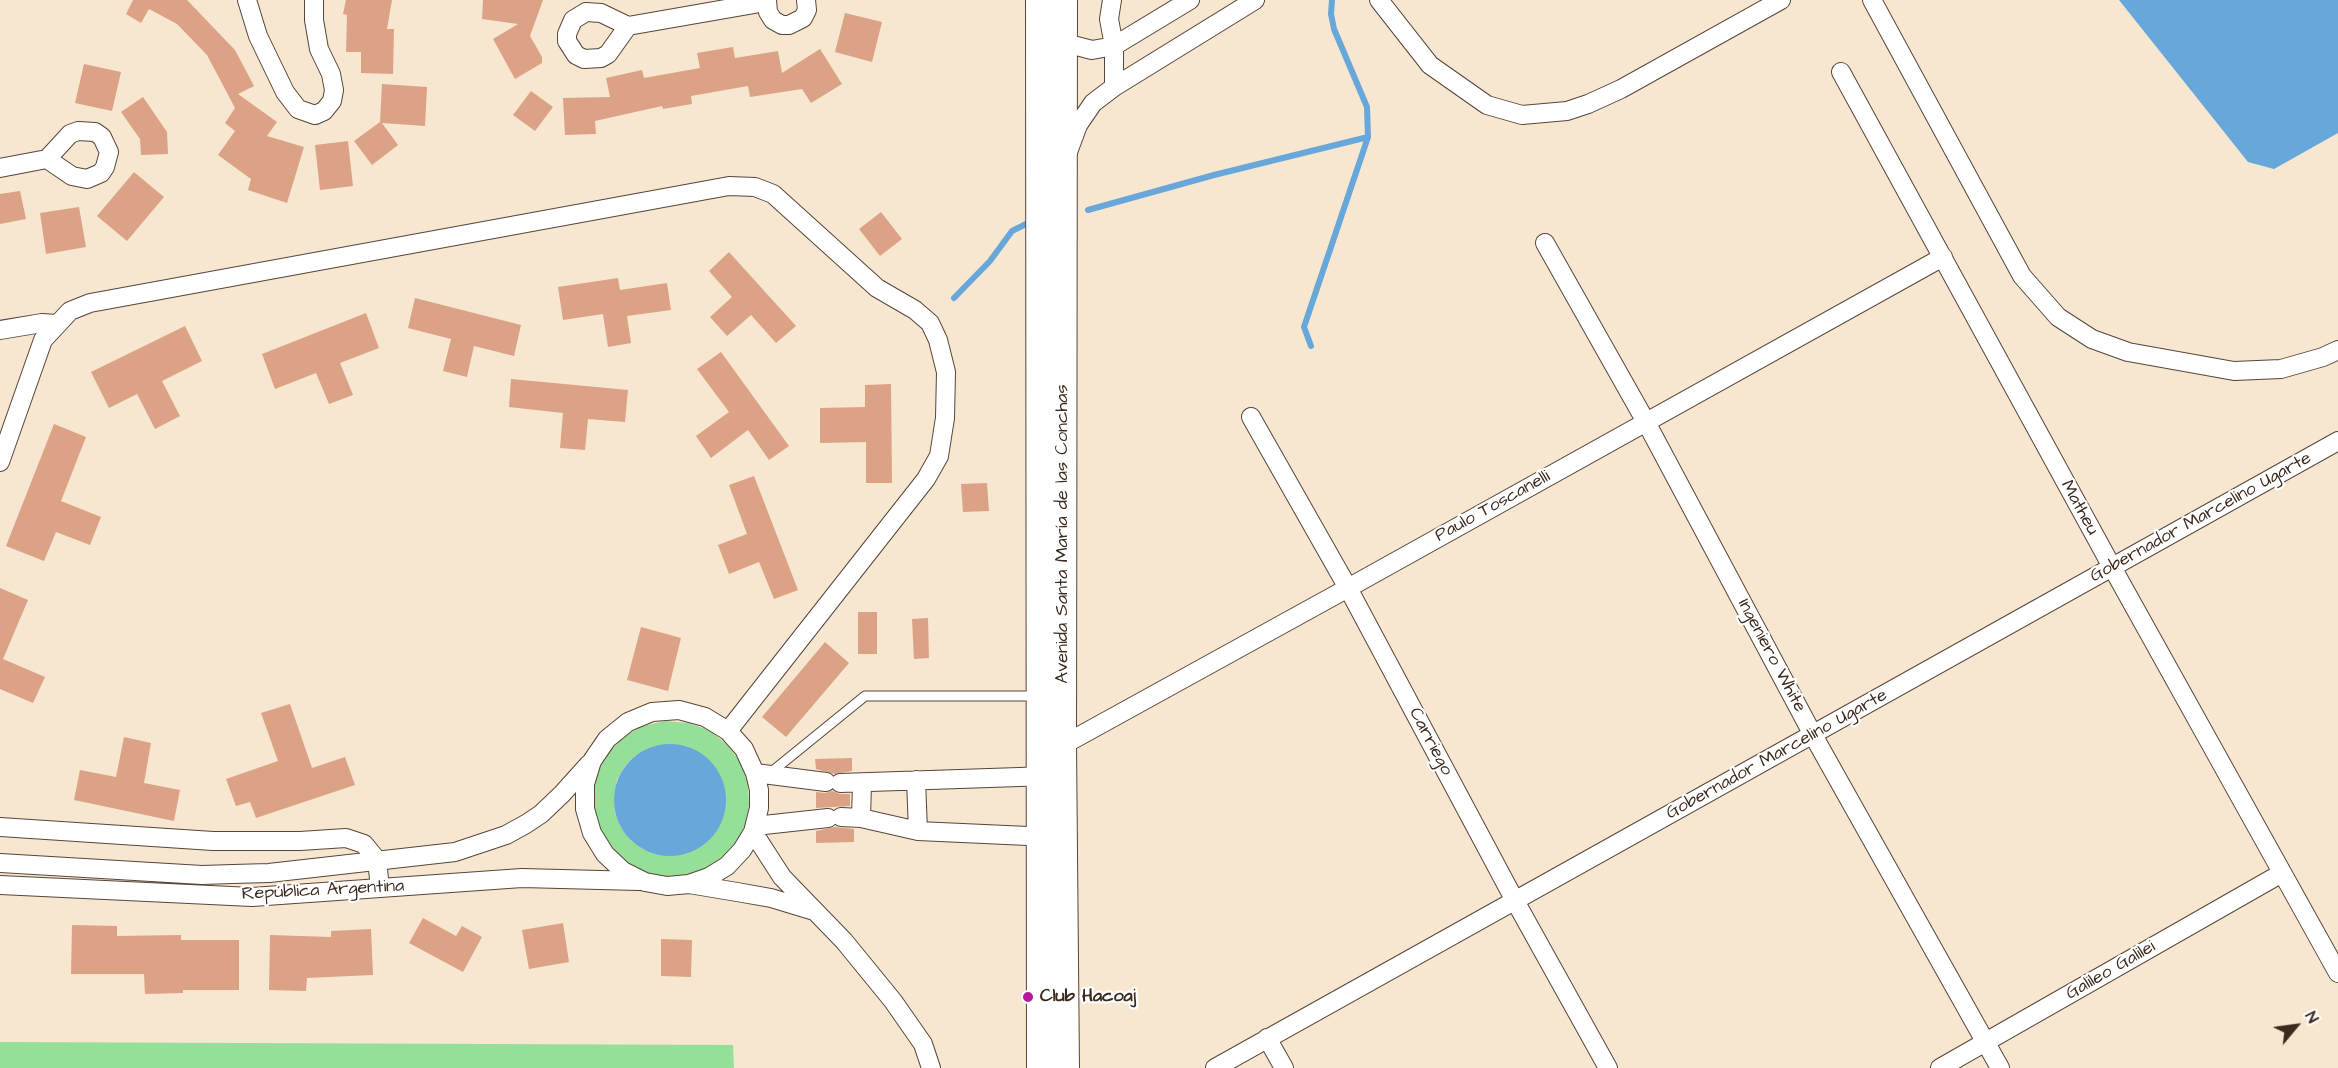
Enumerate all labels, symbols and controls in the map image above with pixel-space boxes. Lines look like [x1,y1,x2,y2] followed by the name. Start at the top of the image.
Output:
[1052,384,1074,684] street label: Avenida Santa María de las Conchas
[2087,448,2315,588] street label: Gobernador Marcelino Ugarte
[1432,467,1554,547] street label: Paulo Toscanelli
[2055,477,2103,539] street label: Matheu
[1732,596,1810,716] street label: Ingeniero White
[1663,685,1891,825] street label: Gobernador Marcelino Ugarte
[1403,704,1457,780] street label: Carriego
[241,876,405,906] street label: República Argentina
[2062,937,2160,1005] street label: Galileo Galilei
[1040,986,1136,1008] place label: Club Hacoaj
[1021,990,1035,1004] marker: Club Hacoaj
[2266,996,2326,1056] north arrow
[2300,1008,2324,1027] text: N

